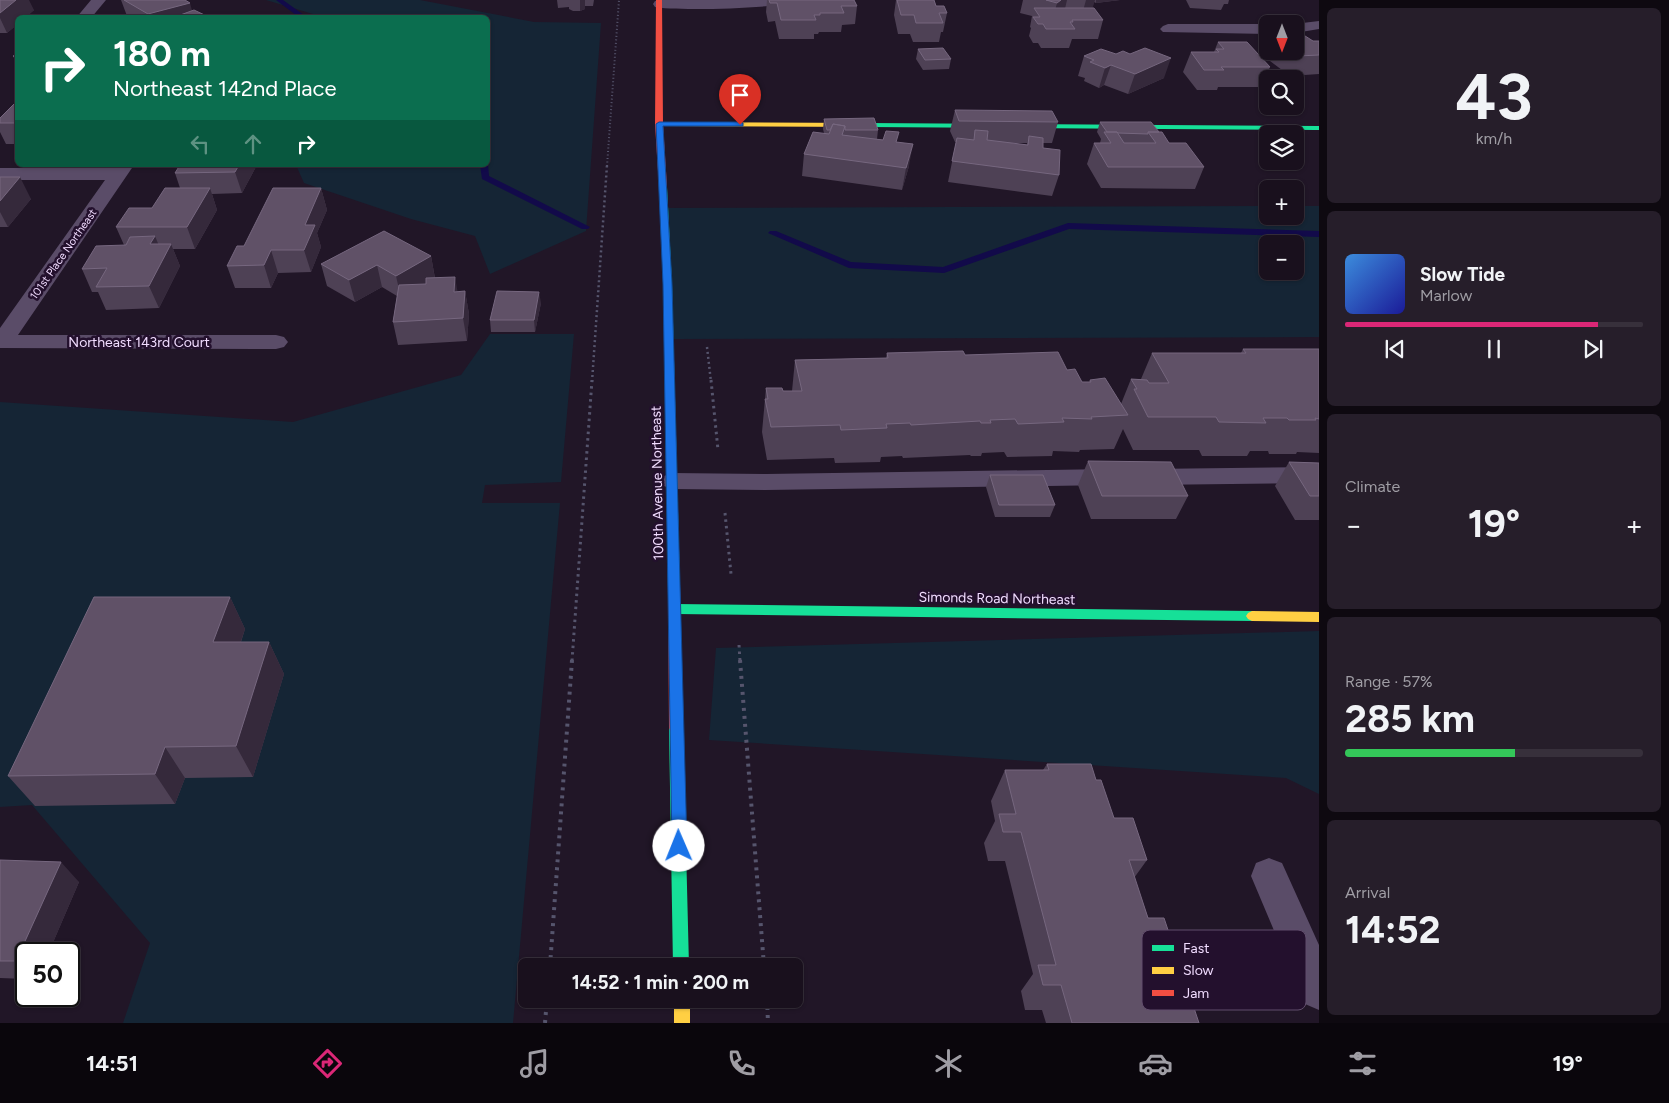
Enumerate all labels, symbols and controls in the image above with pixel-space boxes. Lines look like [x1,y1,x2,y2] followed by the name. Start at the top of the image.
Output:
[1259,15,1304,60] north arrow
[1259,15,1304,280] map controls
[113,33,211,75] text: 180 m
[30,35,95,100] icon: right
[1455,57,1533,135] text: 43
[1259,70,1304,115] button: search
[719,74,761,125] pin
[113,75,336,102] text: Northeast 142nd Place
[726,81,754,109] icon: arrive
[1259,125,1304,170] button: layers
[1476,129,1512,148] text: km/h
[186,130,214,158] icon: left
[239,130,267,158] icon: ahead
[292,130,320,158] icon: right
[1259,180,1304,225] button: +
[27,207,99,302] street label: 101st Place Northeast
[1259,235,1304,280] button: −
[1420,263,1505,286] text: Slow Tide
[1420,286,1472,305] text: Marlow
[68,334,210,351] street label: Northeast 143rd Court
[1381,335,1409,363] icon: previous
[1480,335,1508,363] icon: pause
[1579,335,1607,363] icon: next
[648,406,667,560] street label: 100th Avenue Northeast
[1345,477,1400,496] text: Climate
[1468,501,1520,547] text: 19°
[1345,508,1362,542] text: −
[1626,508,1643,542] text: +
[918,589,1076,608] street label: Simonds Road Northeast
[1345,672,1433,691] text: Range · 57%
[1345,696,1475,742] text: 285 km
[652,819,704,871] position arrow
[1345,883,1390,902] text: Arrival
[1345,907,1441,953] text: 14:52
[1142,930,1306,1010] legend
[1183,940,1209,957] text: Fast
[15,942,80,1007] speed limit sign: 50
[1183,962,1214,979] text: Slow
[572,971,749,994] text: 14:52 · 1 min · 200 m
[1183,985,1209,1002] text: Jam
[310,1046,345,1081] icon: directions
[517,1046,552,1081] icon: music
[724,1046,759,1081] icon: phone
[931,1046,966,1081] icon: climate
[1138,1046,1173,1081] icon: car
[1345,1046,1380,1081] icon: filters
[86,1050,138,1077] text: 14:51
[1552,1050,1583,1077] text: 19°

